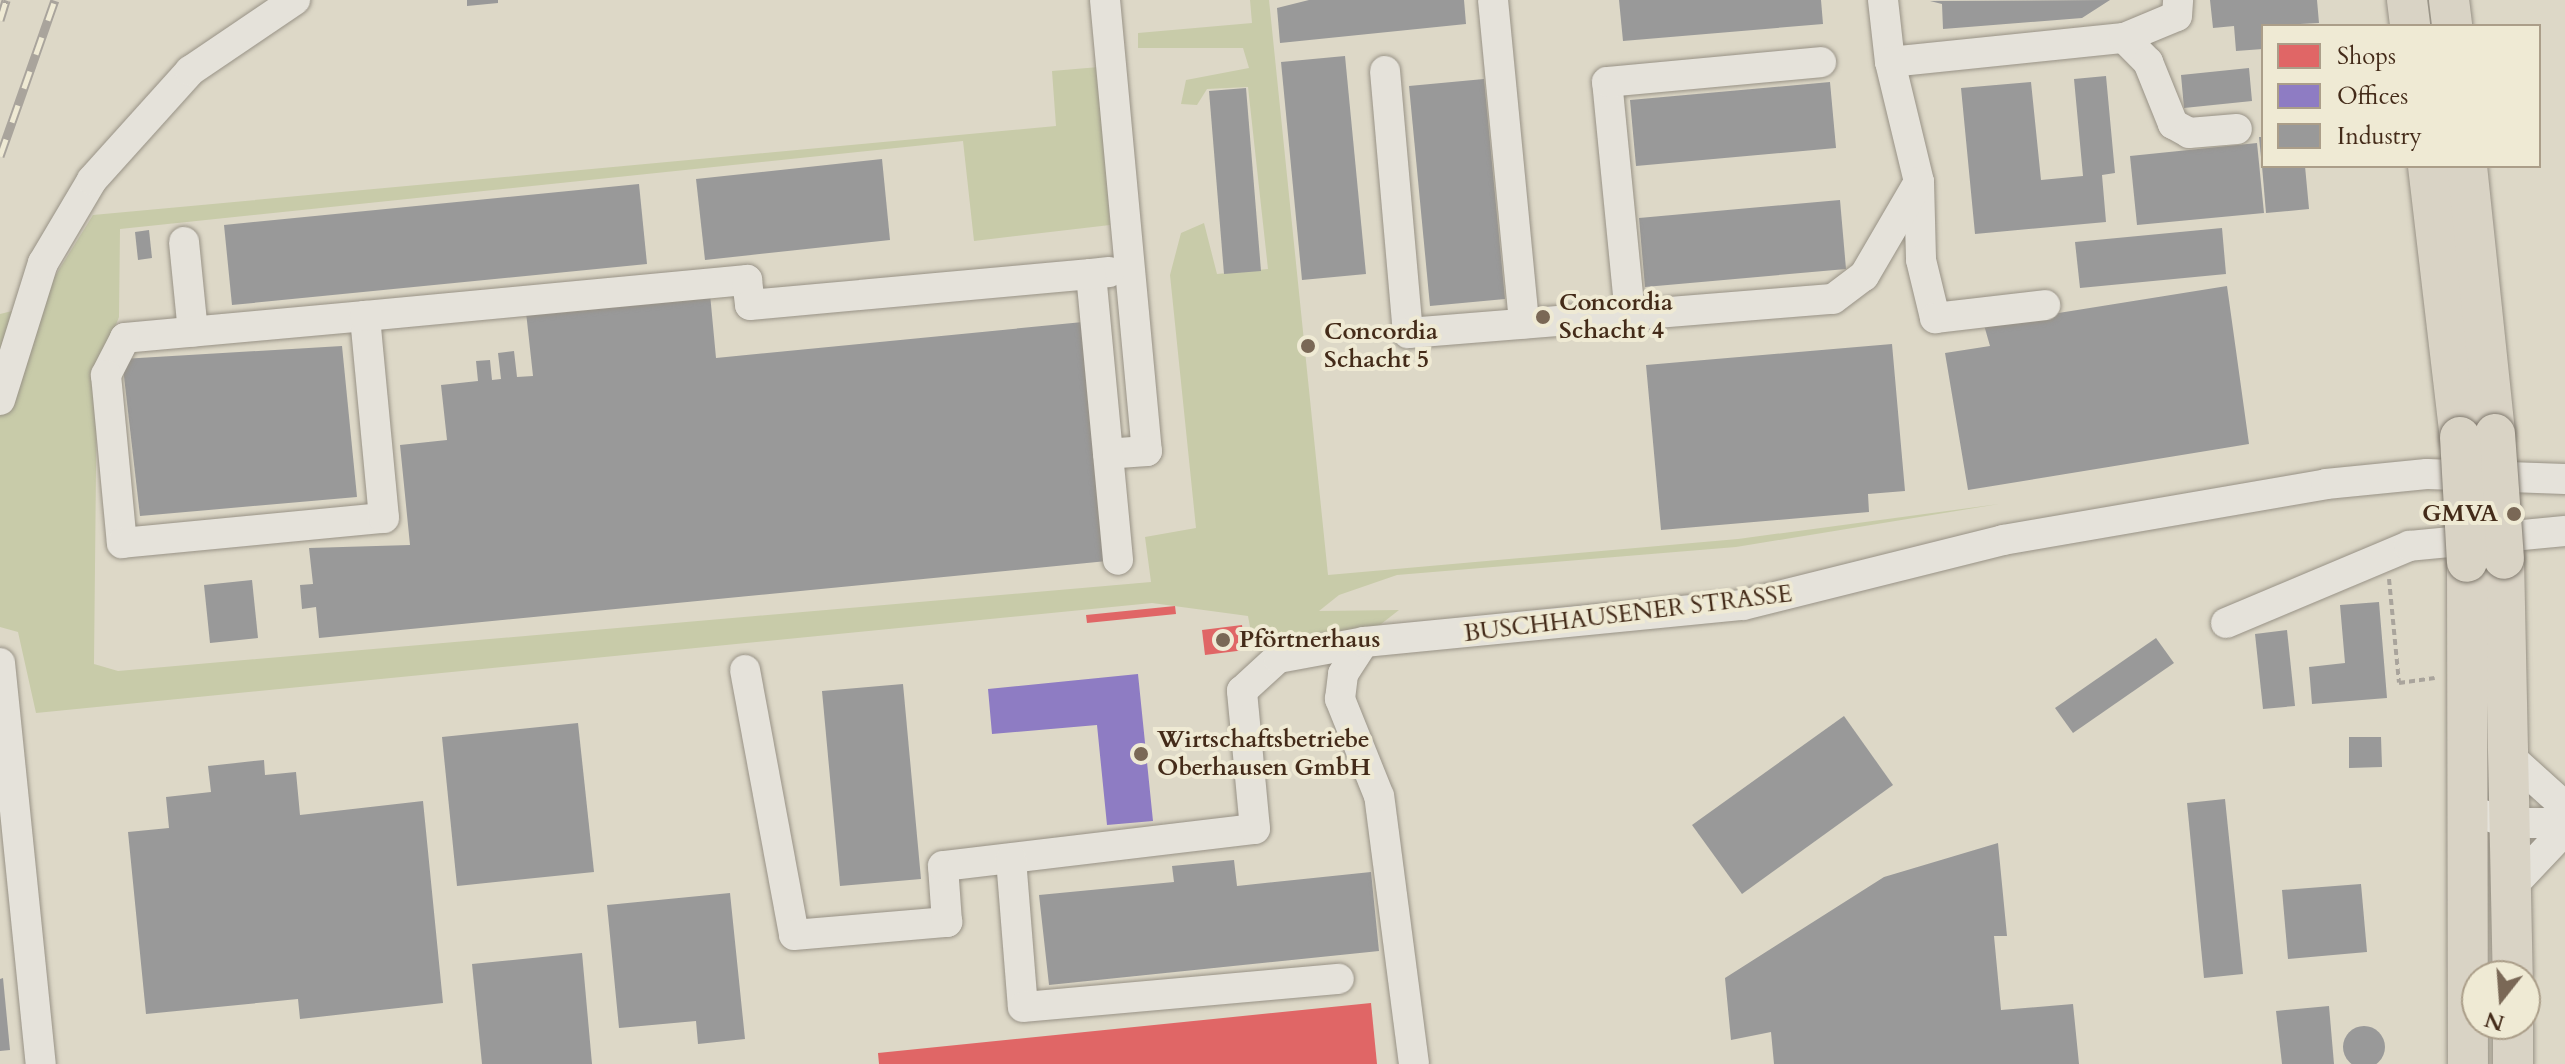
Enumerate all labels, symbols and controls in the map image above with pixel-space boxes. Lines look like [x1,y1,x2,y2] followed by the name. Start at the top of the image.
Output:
[2261,24,2541,168] legend
[2337,40,2396,73] text: Shops
[2337,80,2408,113] text: Offices
[2337,120,2422,153] text: Industry
[1559,289,1673,345] place label: Concordia Schacht 4
[1534,308,1552,326] marker: Concordia Schacht 4
[1324,318,1438,374] place label: Concordia Schacht 5
[1299,337,1317,355] marker: Concordia Schacht 5
[2422,500,2498,528] place label: GMVA
[2505,505,2523,523] marker: GMVA
[1462,580,1794,648] street label: BUSCHHAUSENER STRASSE
[1239,626,1380,654] place label: Pförtnerhaus
[1214,631,1232,649] marker: Pförtnerhaus
[1157,726,1371,782] place label: Wirtschaftsbetriebe Oberhausen GmbH
[1132,745,1150,763] marker: Wirtschaftsbetriebe Oberhausen GmbH
[2461,960,2541,1040] north arrow
[2481,1004,2508,1038] text: N

